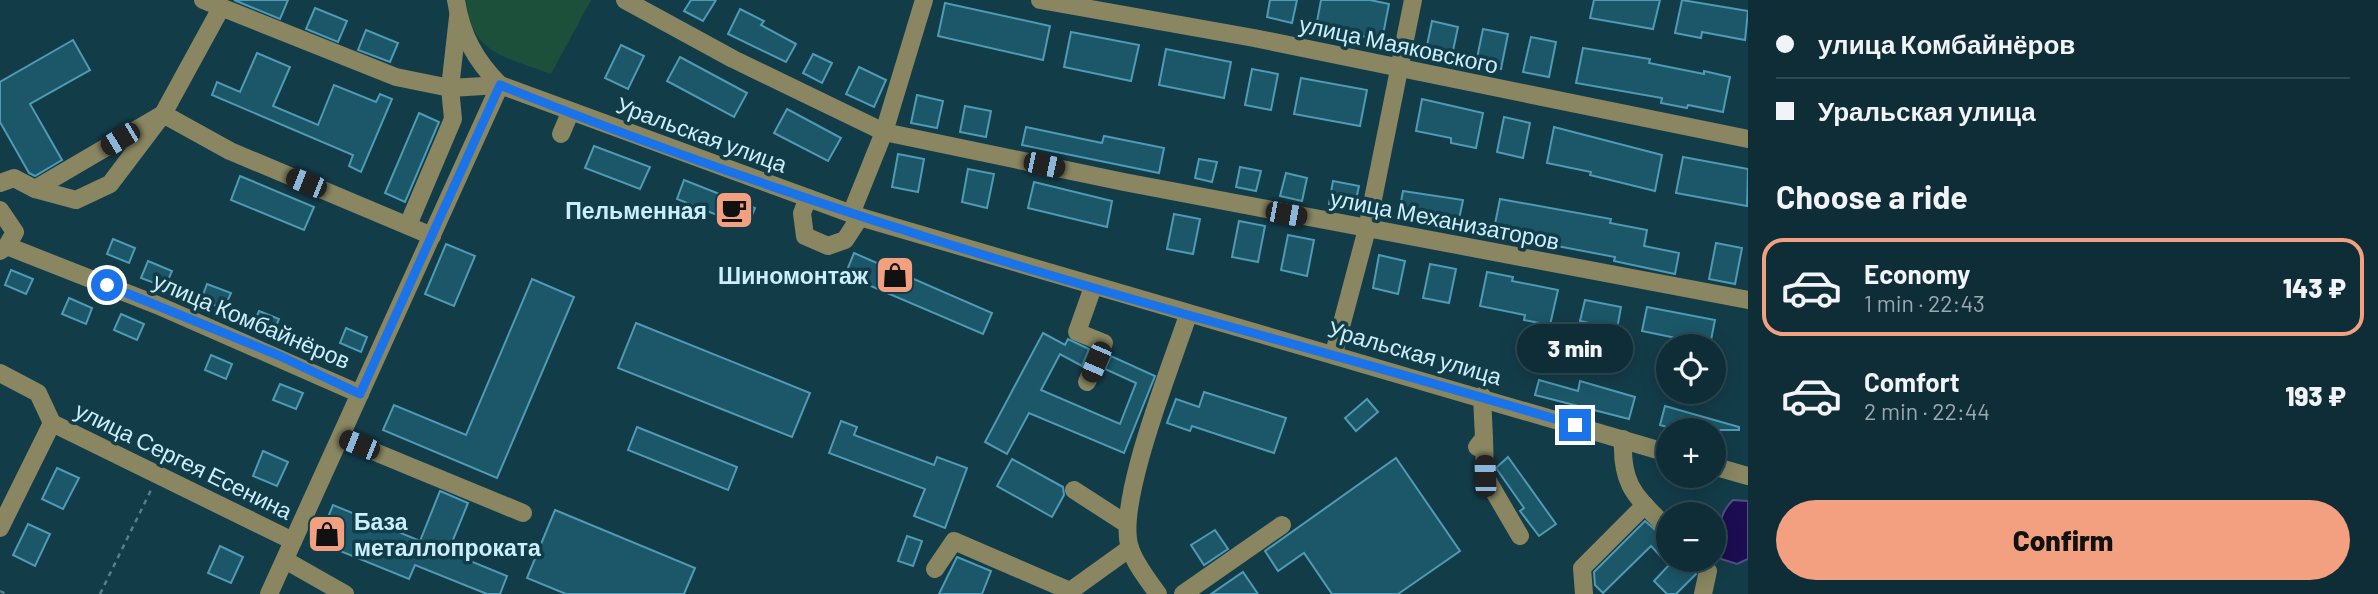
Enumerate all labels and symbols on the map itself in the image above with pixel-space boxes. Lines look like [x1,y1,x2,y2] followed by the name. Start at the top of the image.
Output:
[1297,9,1501,79] street label: улица Маяковского
[613,90,791,178] street label: Уральская улица
[97,119,144,159] car
[1022,150,1067,180] car
[283,165,330,201] car
[1328,183,1562,255] street label: улица Механизаторов
[713,189,755,231] cafe icon: Пельменная
[565,196,707,224] place label: Пельменная
[1264,200,1309,228] car
[874,254,916,296] shop icon: Шиномонтаж
[718,261,869,289] place label: Шиномонтаж
[149,266,355,374] street label: улица Комбайнёров
[91,269,123,301] route start
[1325,314,1505,390] street label: Уральская улица
[1517,324,1633,372] callout: 3 min
[1079,339,1114,385] car
[71,395,297,525] street label: улица Сергея Есенина
[1559,409,1591,441] route end
[336,427,383,463] car
[1474,455,1497,497] car
[354,507,541,561] place label: База металлопроката
[306,513,348,555] shop icon: База металлопроката

